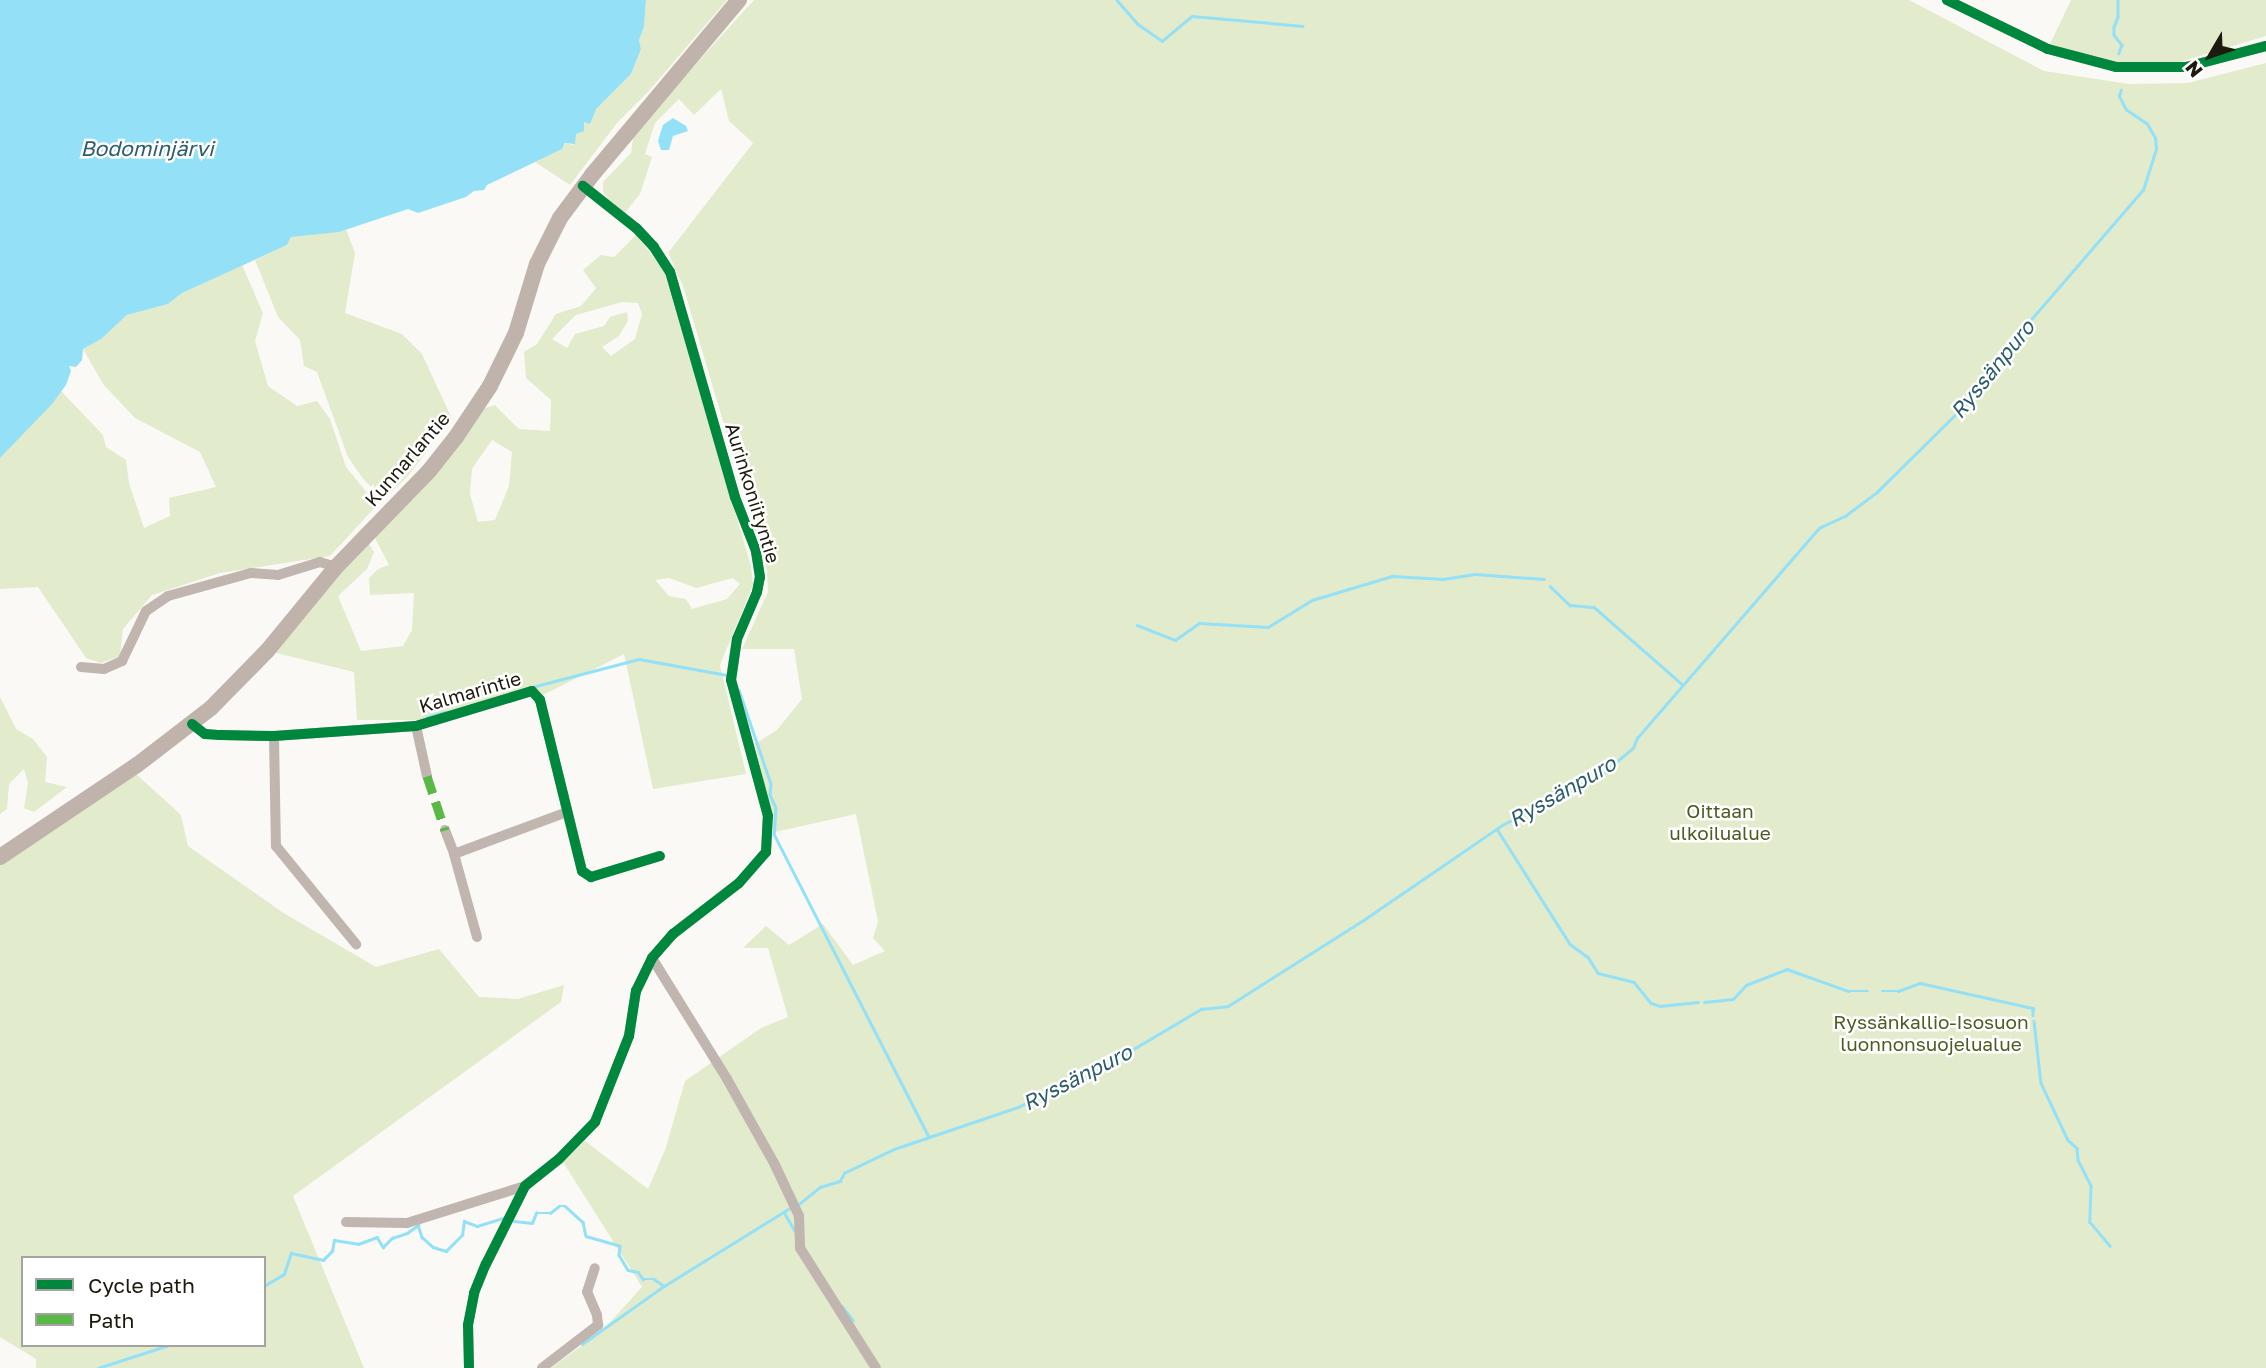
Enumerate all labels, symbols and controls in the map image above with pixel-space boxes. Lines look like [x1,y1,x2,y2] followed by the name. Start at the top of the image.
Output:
[2175,21,2245,91] north arrow
[2180,57,2207,82] text: N
[80,135,214,161] water label: Bodominjärvi
[1945,315,2039,423] water label: Ryssänpuro
[360,407,454,511] street label: Kunnarlantie
[721,420,785,566] street label: Aurinkoniityntie
[416,667,524,717] street label: Kalmarintie
[1504,750,1620,832] water label: Ryssänpuro
[1669,800,1771,844] park label: Oittaan ulkoilualue
[1833,1011,2029,1055] park label: Ryssänkallio-Isosuon luonnonsuojelualue
[1018,1039,1136,1115] water label: Ryssänpuro
[21,1256,266,1347] legend
[88,1272,195,1298] text: Cycle path
[88,1307,135,1333] text: Path

